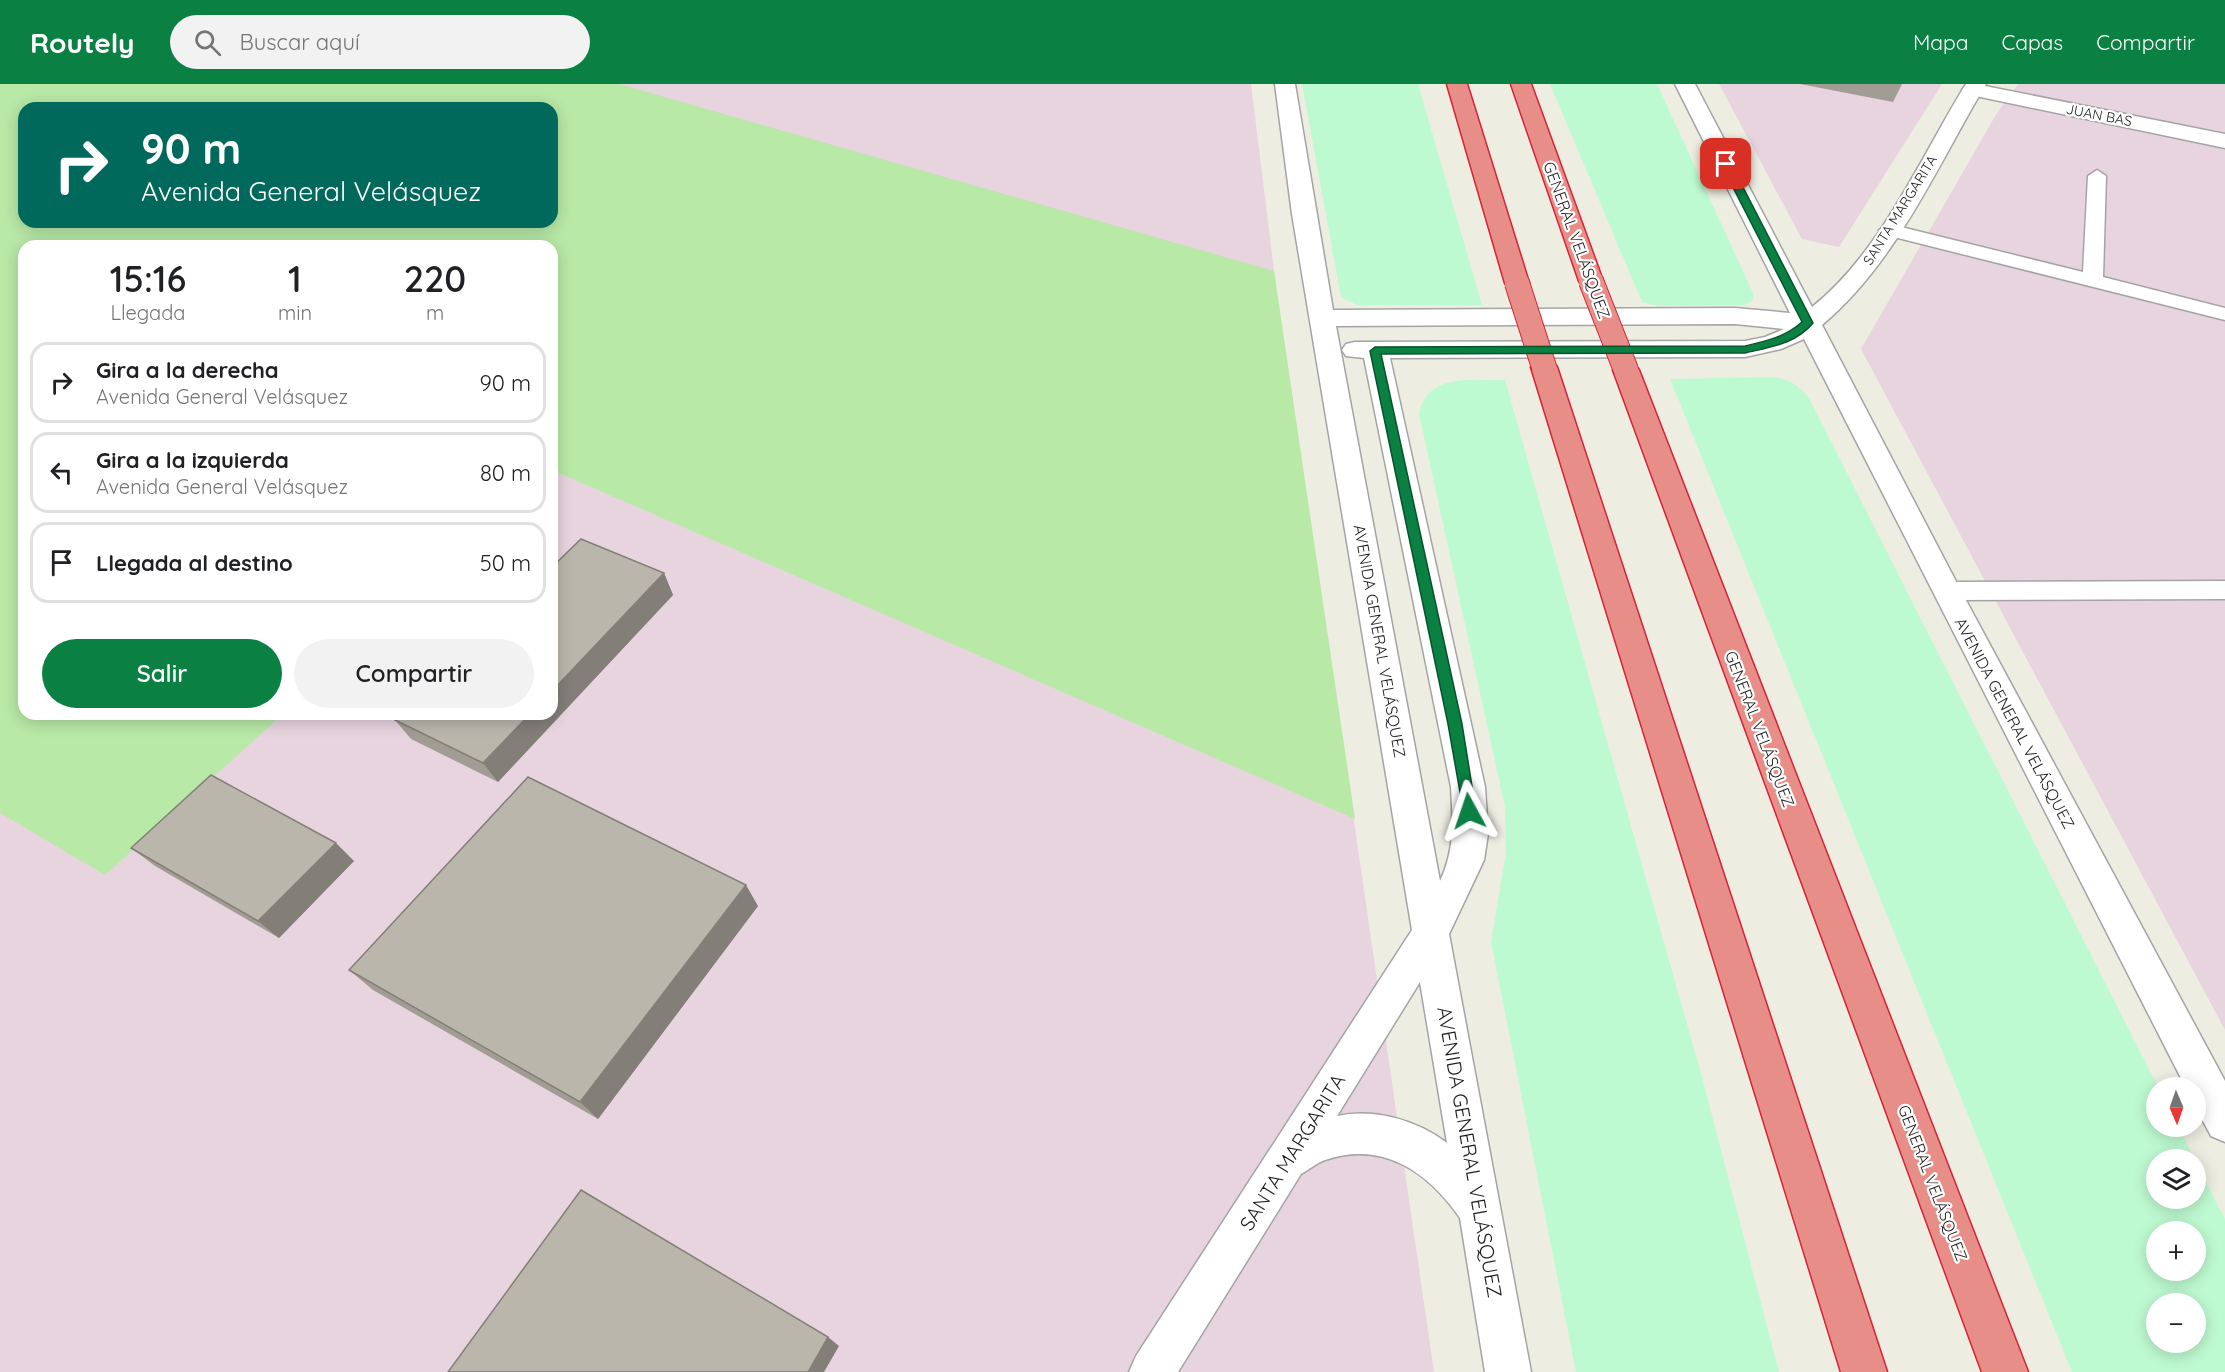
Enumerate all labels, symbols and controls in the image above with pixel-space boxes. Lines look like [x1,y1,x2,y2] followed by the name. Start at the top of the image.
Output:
[170,15,590,69] search box
[30,25,134,60] text: Routely
[191,26,224,59] icon: search
[239,28,360,56] text: Buscar aquí
[1913,29,1968,55] text: Mapa
[2001,29,2063,55] text: Capas
[2096,29,2195,55] text: Compartir
[2064,100,2134,130] street label: JUAN BAS
[141,122,241,175] text: 90 m
[42,126,120,204] icon: right
[1700,138,1751,189] pin
[1709,147,1742,180] icon: arrive
[1859,152,1941,268] street label: SANTA MARGARITA
[1539,159,1615,321] street label: GENERAL VELÁSQUEZ
[141,174,481,208] text: Avenida General Velásquez
[110,256,186,301] text: 15:16
[288,256,302,301] text: 1
[404,256,466,301] text: 220
[110,300,185,325] text: Llegada
[278,300,312,325] text: min
[426,300,444,325] text: m
[96,356,279,384] text: Gira a la derecha
[45,366,78,399] icon: right
[480,369,531,397] text: 90 m
[96,384,348,409] text: Avenida General Velásquez
[96,446,289,474] text: Gira a la izquierda
[45,456,78,489] icon: left
[480,459,531,487] text: 80 m
[96,474,348,499] text: Avenida General Velásquez
[1350,523,1410,759] street label: AVENIDA GENERAL VELÁSQUEZ
[45,546,78,579] icon: arrive
[96,549,293,577] text: Llegada al destino
[480,549,531,577] text: 50 m
[1951,614,2079,832] street label: AVENIDA GENERAL VELÁSQUEZ
[42,639,282,708] button: Salir
[294,639,534,708] button: Compartir
[1721,648,1799,810] street label: GENERAL VELÁSQUEZ
[1437,779,1501,843] position arrow
[1432,1005,1508,1299] street label: AVENIDA GENERAL VELÁSQUEZ
[1234,1069,1350,1235] street label: SANTA MARGARITA
[2146,1077,2206,1137] north arrow
[2146,1077,2206,1353] map controls
[1894,1102,1972,1264] street label: GENERAL VELÁSQUEZ
[2146,1149,2206,1209] button: layers
[2146,1221,2206,1281] button: +
[2146,1293,2206,1353] button: −

